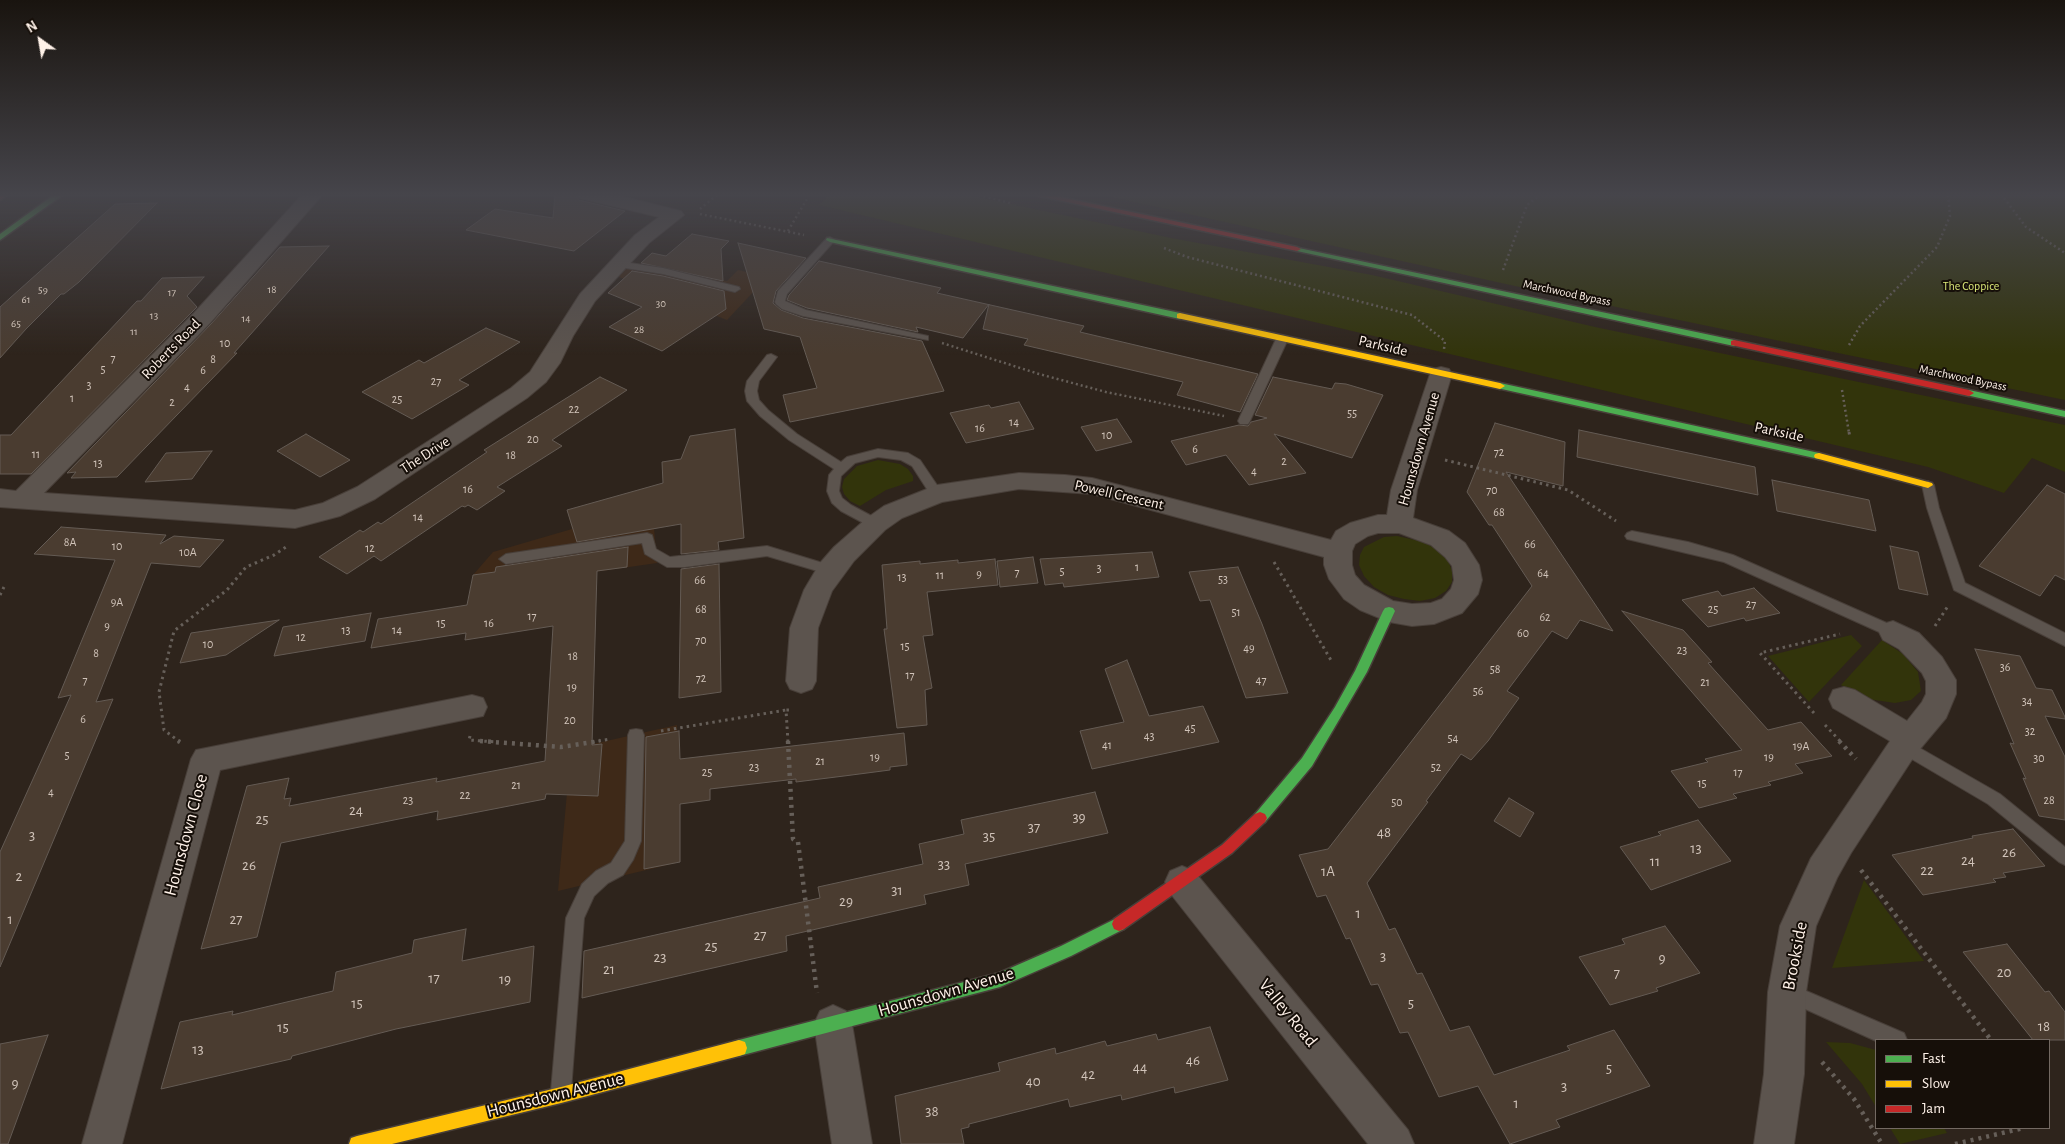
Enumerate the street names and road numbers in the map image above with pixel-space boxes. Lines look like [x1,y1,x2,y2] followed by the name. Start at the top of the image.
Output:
[1522,277,1612,309] street label: Marchwood Bypass
[138,315,204,383] street label: Roberts Road
[1357,332,1409,360] street label: Parkside
[1918,362,2008,394] street label: Marchwood Bypass
[1394,390,1444,508] street label: Hounsdown Avenue
[1753,418,1805,446] street label: Parkside
[397,432,453,478] street label: The Drive
[1073,476,1165,514] street label: Powell Crescent
[159,772,213,898] street label: Hounsdown Close
[1778,920,1812,992] street label: Brookside
[875,962,1017,1022] street label: Hounsdown Avenue
[1254,975,1322,1051] street label: Valley Road
[484,1068,626,1122] street label: Hounsdown Avenue

